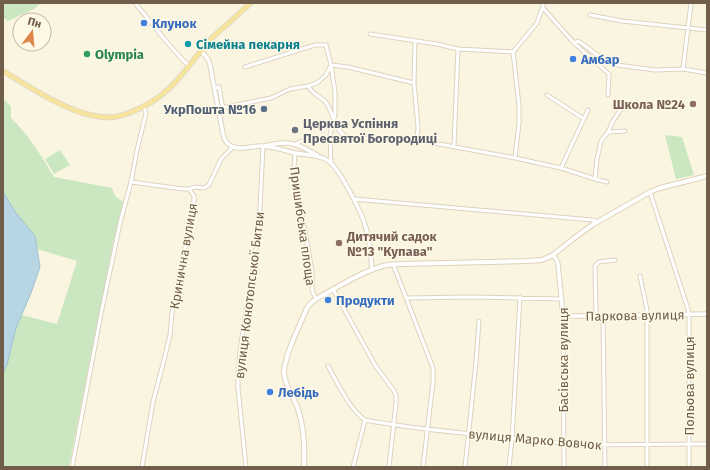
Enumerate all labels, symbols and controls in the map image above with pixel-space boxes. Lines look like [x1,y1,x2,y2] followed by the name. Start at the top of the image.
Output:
[12,12,52,52] north arrow
[26,15,43,31] text: Пн
[152,16,197,31] place label: Клунок
[139,18,149,28] marker: Клунок
[196,37,300,52] place label: Сімейна пекарня
[183,39,193,49] marker: Сімейна пекарня
[95,47,144,62] place label: Olympia
[82,49,92,59] marker: Olympia
[580,52,620,67] place label: Амбар
[568,54,578,64] marker: Амбар
[613,97,686,112] place label: Школа №24
[688,99,698,109] marker: Школа №24
[163,102,256,117] place label: УкрПошта №16
[259,104,269,114] marker: УкрПошта №16
[303,116,437,146] place label: Церква Успіння Пресвятої Богородиці
[290,125,300,135] marker: Церква Успіння Пресвятої Богородиці
[287,166,318,287] street label: Пришибська площа
[167,202,200,310] street label: Кринична вулиця
[232,211,267,380] street label: вулиця Конотопської Битви
[346,229,438,259] place label: Дитячий садок №13 "Купава"
[334,238,344,248] marker: Дитячий садок №13 "Купава"
[336,293,395,308] place label: Продукти
[323,295,333,305] marker: Продукти
[556,307,571,413] street label: Басівська вулиця
[585,307,685,324] street label: Паркова вулиця
[682,336,697,436] street label: Польова вулиця
[278,385,319,400] place label: Лебідь
[265,387,275,397] marker: Лебідь
[468,426,602,453] street label: вулиця Марко Вовчок

